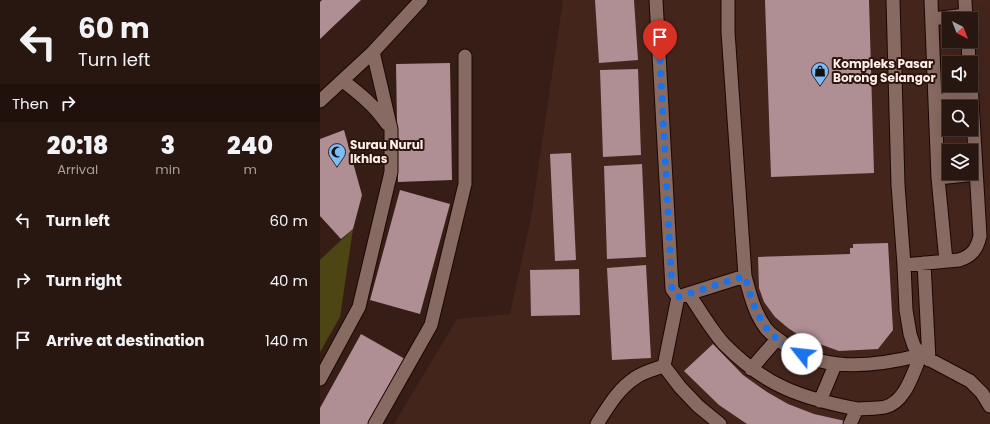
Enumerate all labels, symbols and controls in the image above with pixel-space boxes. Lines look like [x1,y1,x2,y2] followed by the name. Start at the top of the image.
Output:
[78,9,150,48] text: 60 m
[942,12,978,48] north arrow
[942,12,978,180] map controls
[12,16,64,68] icon: left
[643,20,677,61] pin
[649,26,671,48] icon: arrive
[78,47,150,72] text: Turn left
[833,55,936,86] place label: Kompleks Pasar Borong Selangor
[942,56,978,92] button: sound
[810,61,830,86] shop icon: Kompleks Pasar Borong Selangor
[57,92,79,114] icon: right
[12,93,49,114] text: Then
[942,100,978,136] button: search
[47,129,108,162] text: 20:18
[160,129,175,162] text: 3
[227,129,273,162] text: 240
[350,136,423,167] place label: Surau Nurul Ikhlas
[327,142,347,167] mosque icon: Surau Nurul Ikhlas
[942,144,978,180] button: layers
[57,160,98,179] text: Arrival
[155,160,180,179] text: min
[243,160,257,179] text: m
[12,209,34,231] icon: left
[46,210,110,231] text: Turn left
[270,210,308,231] text: 60 m
[12,269,34,291] icon: right
[46,270,122,291] text: Turn right
[270,270,308,291] text: 40 m
[12,329,34,351] icon: arrive
[46,330,204,351] text: Arrive at destination
[265,330,308,351] text: 140 m
[781,333,823,375] position arrow

